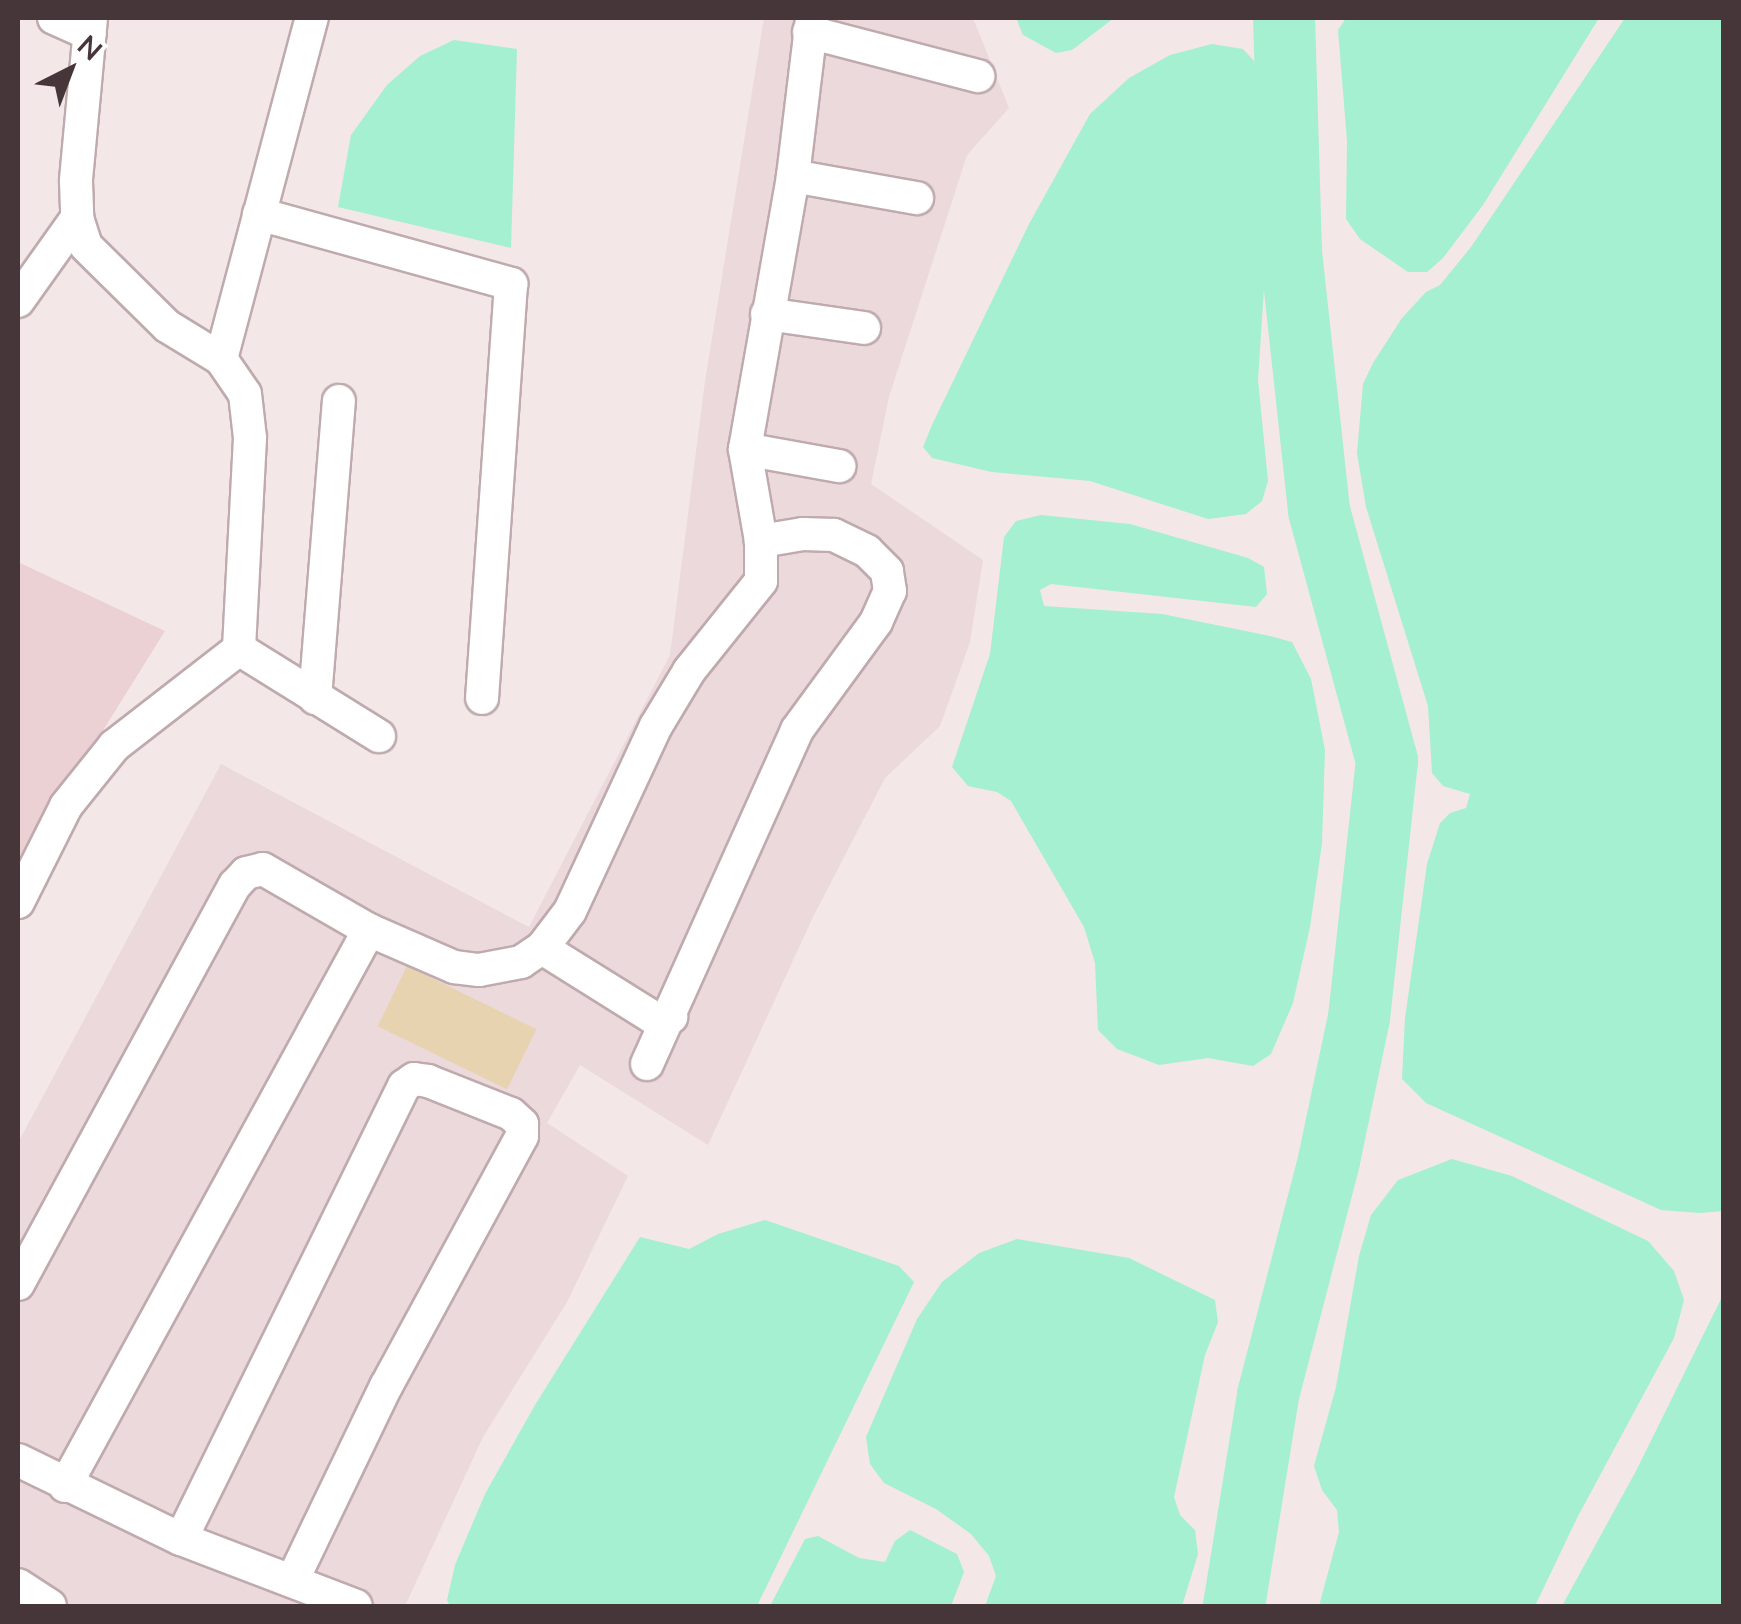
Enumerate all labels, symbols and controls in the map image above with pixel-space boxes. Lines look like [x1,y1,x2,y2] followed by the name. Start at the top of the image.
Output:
[20,20,120,120] north arrow
[71,27,110,67] text: N

